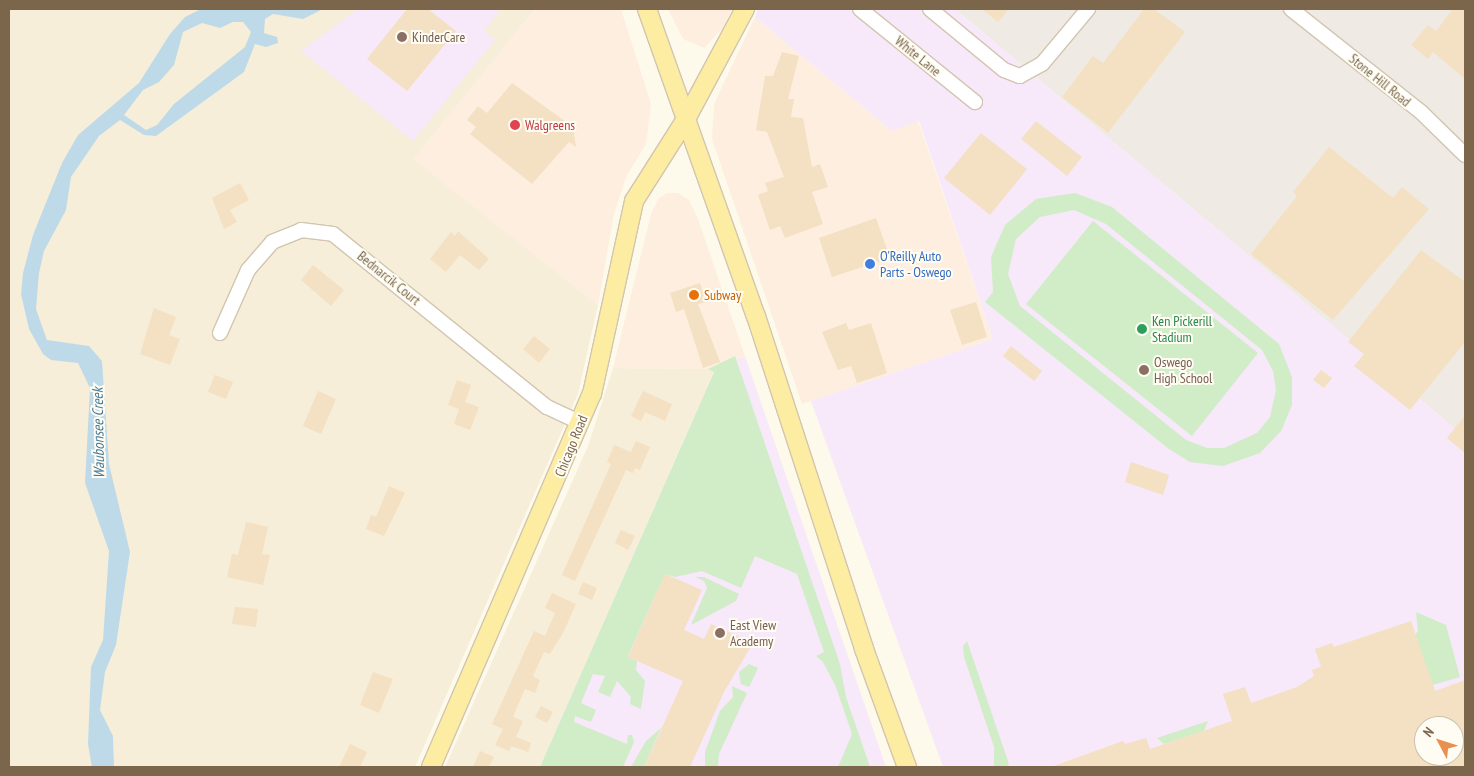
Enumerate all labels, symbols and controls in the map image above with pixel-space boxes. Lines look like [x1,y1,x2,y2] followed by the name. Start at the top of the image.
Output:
[412,29,465,45] place label: KinderCare
[396,31,408,43] marker: KinderCare
[892,32,944,80] street label: White Lane
[1346,50,1414,110] street label: Stone Hill Road
[525,117,575,133] place label: Walgreens
[509,119,521,131] marker: Walgreens
[354,247,424,309] street label: Bednarcik Court
[880,248,953,280] place label: O'Reilly Auto Parts - Oswego
[864,258,876,270] marker: O'Reilly Auto Parts - Oswego
[704,287,741,303] place label: Subway
[688,289,700,301] marker: Subway
[1152,313,1212,346] place label: Ken Pickerill Stadium
[1136,323,1148,335] marker: Ken Pickerill Stadium
[1154,354,1212,387] place label: Oswego High School
[1138,364,1150,376] marker: Oswego High School
[88,387,108,479] water label: Waubonsee Creek
[551,413,591,479] street label: Chicago Road
[730,617,777,650] place label: East View Academy
[714,627,726,639] marker: East View Academy
[1414,716,1464,766] north arrow
[1419,723,1438,741] text: N

